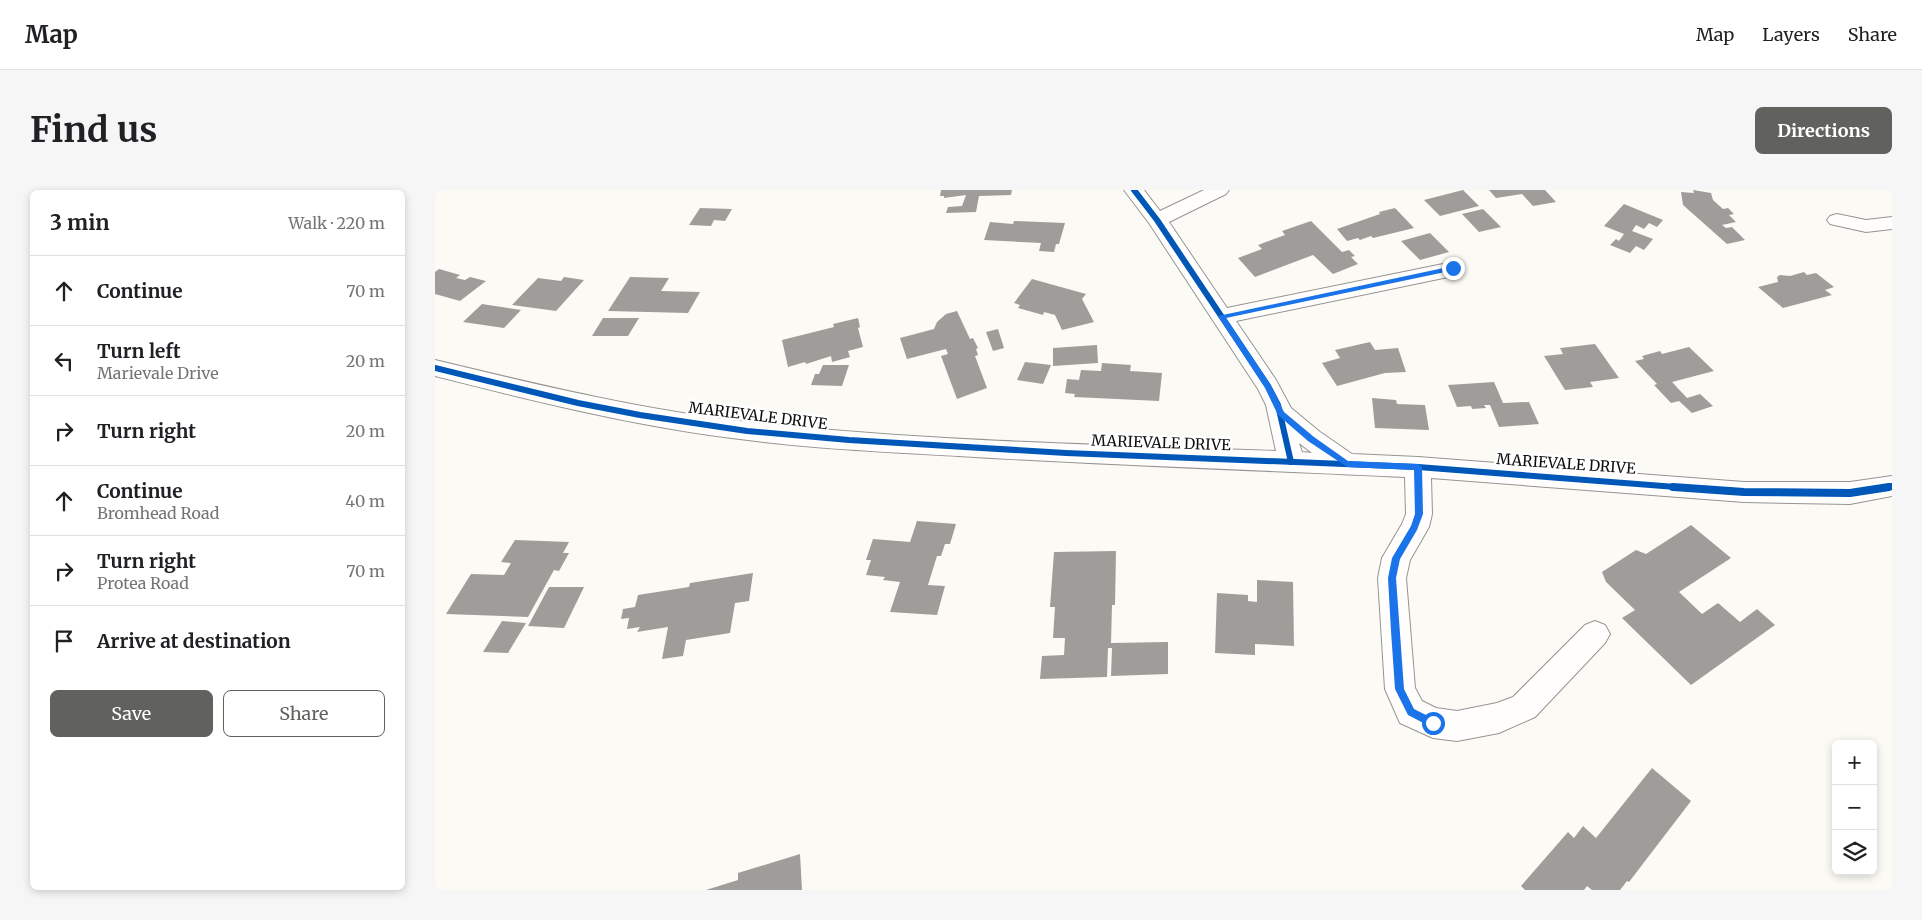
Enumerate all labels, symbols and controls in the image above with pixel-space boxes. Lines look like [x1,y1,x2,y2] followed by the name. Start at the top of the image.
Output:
[25,19,78,50] text: Map
[1696,23,1734,46] text: Map
[1762,23,1820,46] text: Layers
[1848,23,1897,46] text: Share
[1755,107,1892,154] button: Directions
[30,108,157,152] text: Find us
[50,209,109,236] text: 3 min
[288,213,385,233] text: Walk · 220 m
[1442,257,1465,280] route end
[50,277,78,305] icon: ahead
[97,279,183,303] text: Continue
[346,281,385,301] text: 70 m
[97,339,181,363] text: Turn left
[50,347,78,375] icon: left
[346,351,385,371] text: 20 m
[97,363,219,383] text: Marievale Drive
[688,398,829,434] street label: MARIEVALE DRIVE
[50,417,78,445] icon: right
[97,419,196,443] text: Turn right
[346,421,385,441] text: 20 m
[1091,431,1232,454] street label: MARIEVALE DRIVE
[1496,449,1637,478] street label: MARIEVALE DRIVE
[97,479,183,503] text: Continue
[50,487,78,515] icon: ahead
[345,491,385,511] text: 40 m
[97,503,219,523] text: Bromhead Road
[97,549,196,573] text: Turn right
[50,557,78,585] icon: right
[346,561,385,581] text: 70 m
[97,573,189,593] text: Protea Road
[50,627,78,655] icon: arrive
[97,629,291,653] text: Arrive at destination
[50,690,213,737] button: Save
[223,690,385,737] button: Share
[1422,712,1445,735] route start
[1832,740,1877,875] map controls
[1832,740,1877,785] button: +
[1832,785,1877,830] button: −
[1832,830,1877,875] button: layers

